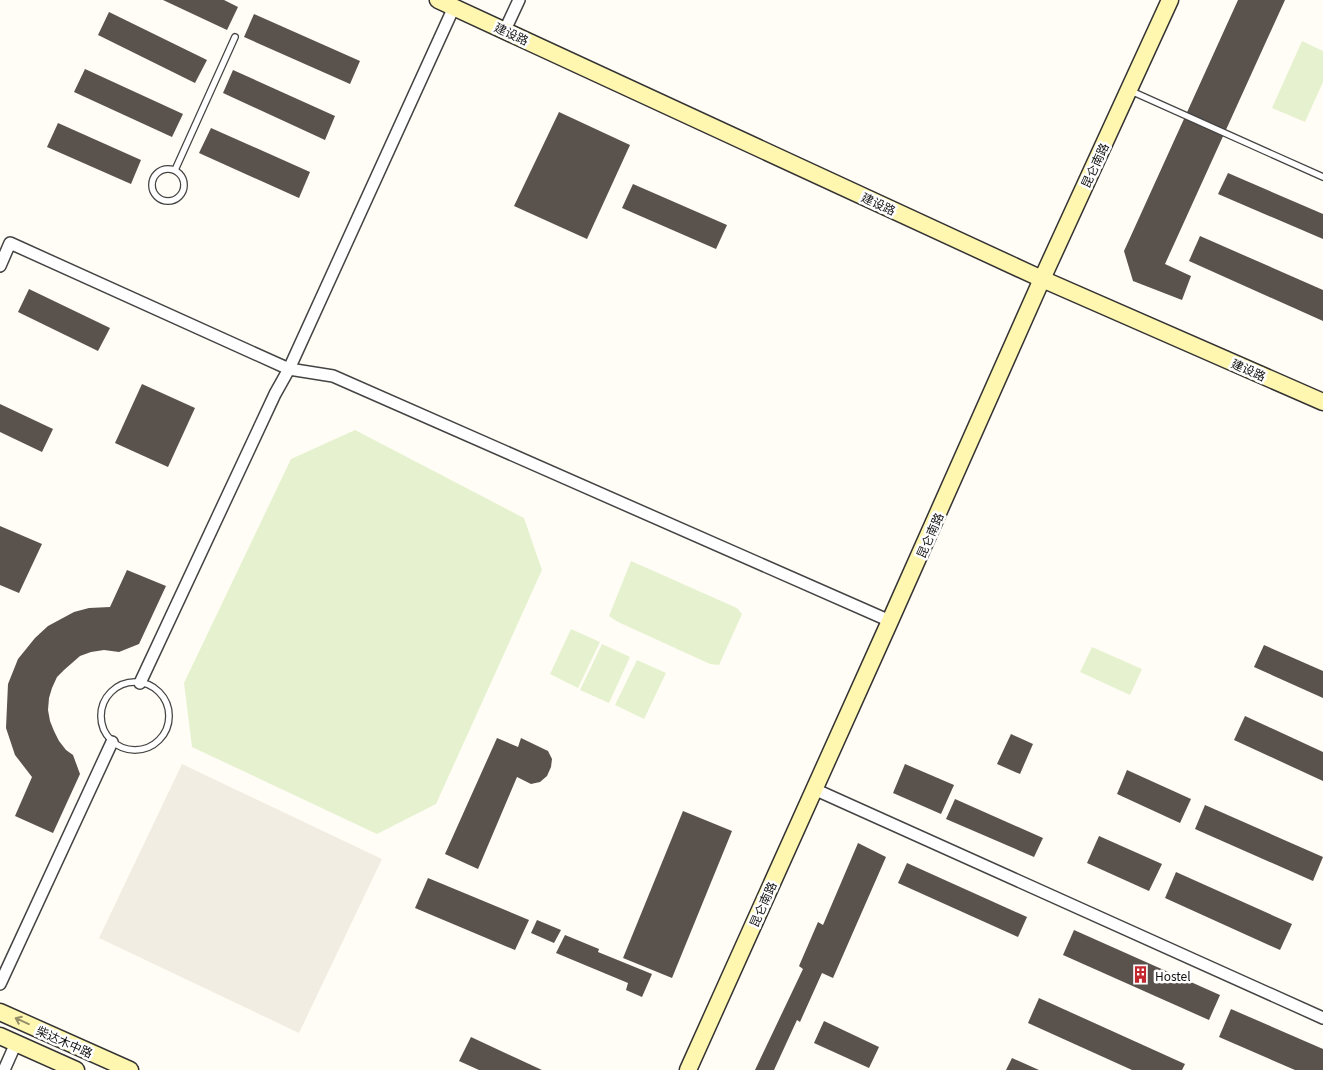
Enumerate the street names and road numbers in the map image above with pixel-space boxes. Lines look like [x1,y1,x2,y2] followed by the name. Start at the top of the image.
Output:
[492,18,532,48] street label: 建设路
[1076,140,1112,190] street label: 昆仑南路
[859,188,899,218] street label: 建设路
[1229,354,1269,384] street label: 建设路
[911,510,947,560] street label: 昆仑南路
[744,879,780,929] street label: 昆仑南路
[34,1021,96,1061] street label: 柴达木中路

